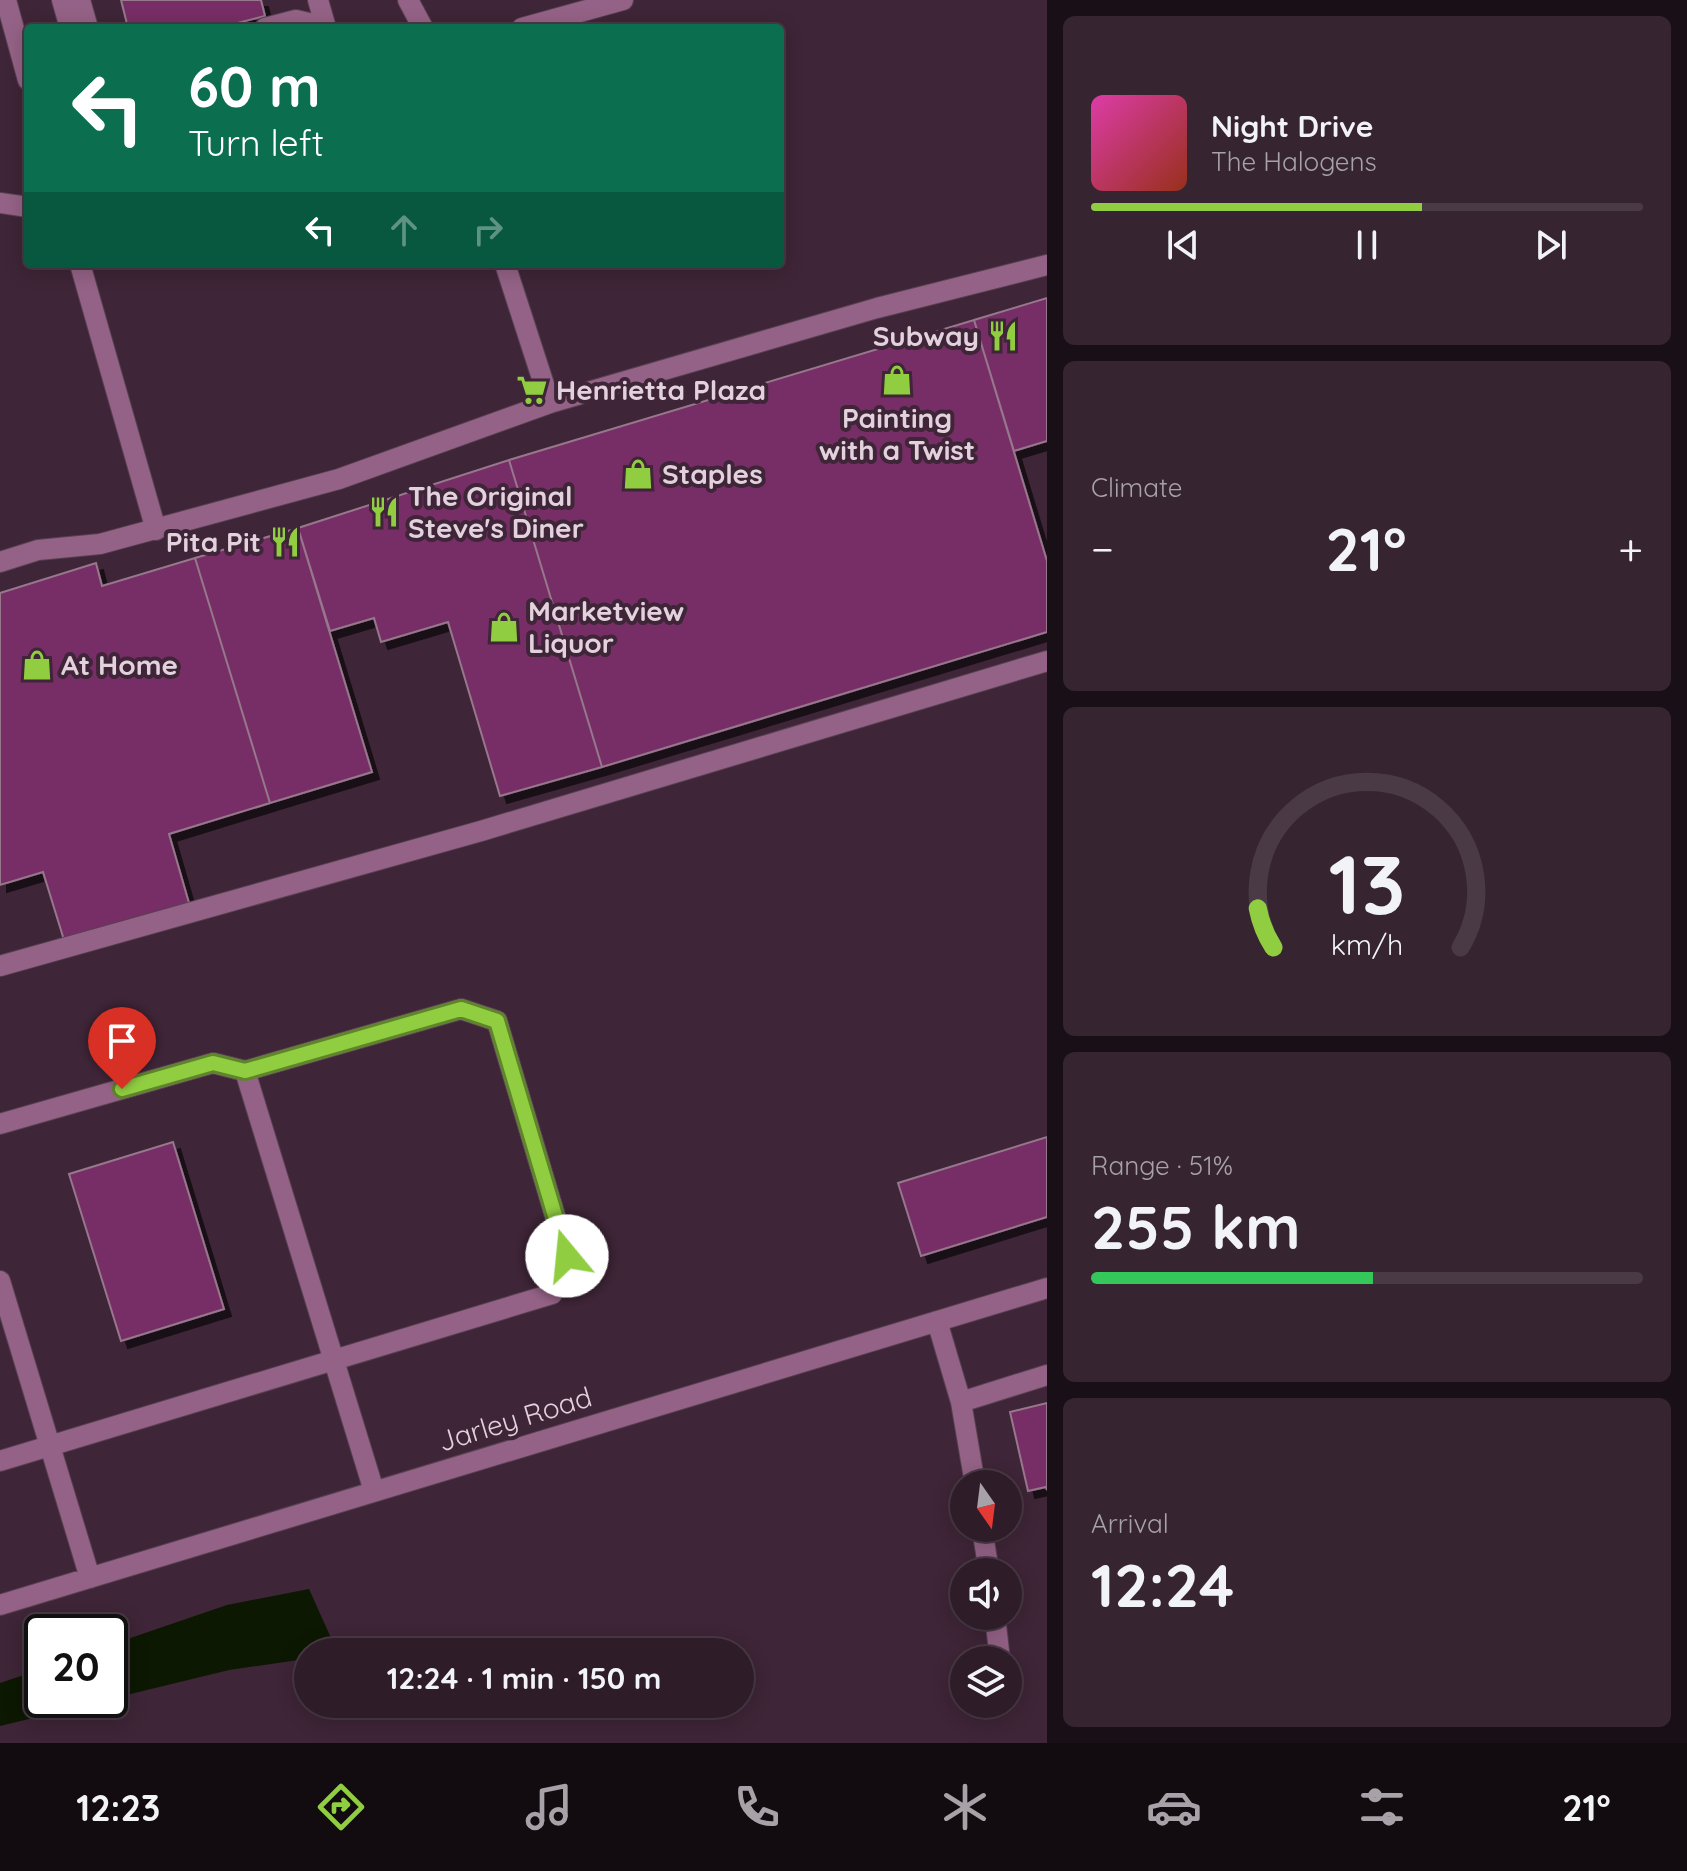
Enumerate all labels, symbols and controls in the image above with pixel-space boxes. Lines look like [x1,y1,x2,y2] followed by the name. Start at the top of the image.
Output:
[188,51,321,121] text: 60 m
[56,56,160,160] icon: left
[1211,107,1373,145] text: Night Drive
[188,120,324,165] text: Turn left
[1211,145,1377,178] text: The Halogens
[298,208,342,252] icon: left
[382,208,426,252] icon: ahead
[466,208,510,252] icon: right
[1161,223,1205,267] icon: previous
[1345,223,1389,267] icon: pause
[1529,223,1573,267] icon: next
[873,318,979,353] place label: Subway
[986,319,1020,353] restaurant icon: Subway
[880,363,914,397] shop icon: Painting with a Twist
[556,372,766,407] place label: Henrietta Plaza
[515,373,549,407] supermarket icon: Henrietta Plaza
[819,400,975,467] place label: Painting with a Twist
[662,456,763,491] place label: Staples
[621,457,655,491] shop icon: Staples
[1091,471,1182,504] text: Climate
[408,478,584,545] place label: The Original Steve's Diner
[367,495,401,529] restaurant icon: The Original Steve's Diner
[1326,511,1407,586] text: 21°
[1091,521,1114,576] text: −
[1618,521,1643,576] text: +
[166,524,261,559] place label: Pita Pit
[268,525,302,559] restaurant icon: Pita Pit
[528,593,684,660] place label: Marketview Liquor
[487,610,521,644] shop icon: Marketview Liquor
[61,647,178,682] place label: At Home
[20,648,54,682] shop icon: At Home
[1328,830,1406,934] text: 13
[1331,926,1403,962] text: km/h
[88,1007,156,1089] pin
[100,1019,144,1063] icon: arrive
[1091,1149,1233,1182] text: Range · 51%
[1091,1189,1301,1264] text: 255 km
[525,1214,609,1298] position arrow
[434,1379,596,1458] street label: Jarley Road
[950,1470,1022,1542] north arrow
[950,1470,1022,1718] map controls
[1091,1507,1169,1540] text: Arrival
[1091,1547,1234,1622] text: 12:24
[950,1558,1022,1630] button: sound
[24,1614,128,1718] speed limit sign: 20
[950,1646,1022,1718] button: layers
[387,1659,661,1697] text: 12:24 · 1 min · 150 m
[313,1779,369,1835] icon: directions
[521,1779,577,1835] icon: music
[729,1779,785,1835] icon: phone
[937,1779,993,1835] icon: climate
[1146,1779,1202,1835] icon: car
[1354,1779,1410,1835] icon: filters
[76,1785,160,1830] text: 12:23
[1562,1785,1611,1830] text: 21°

